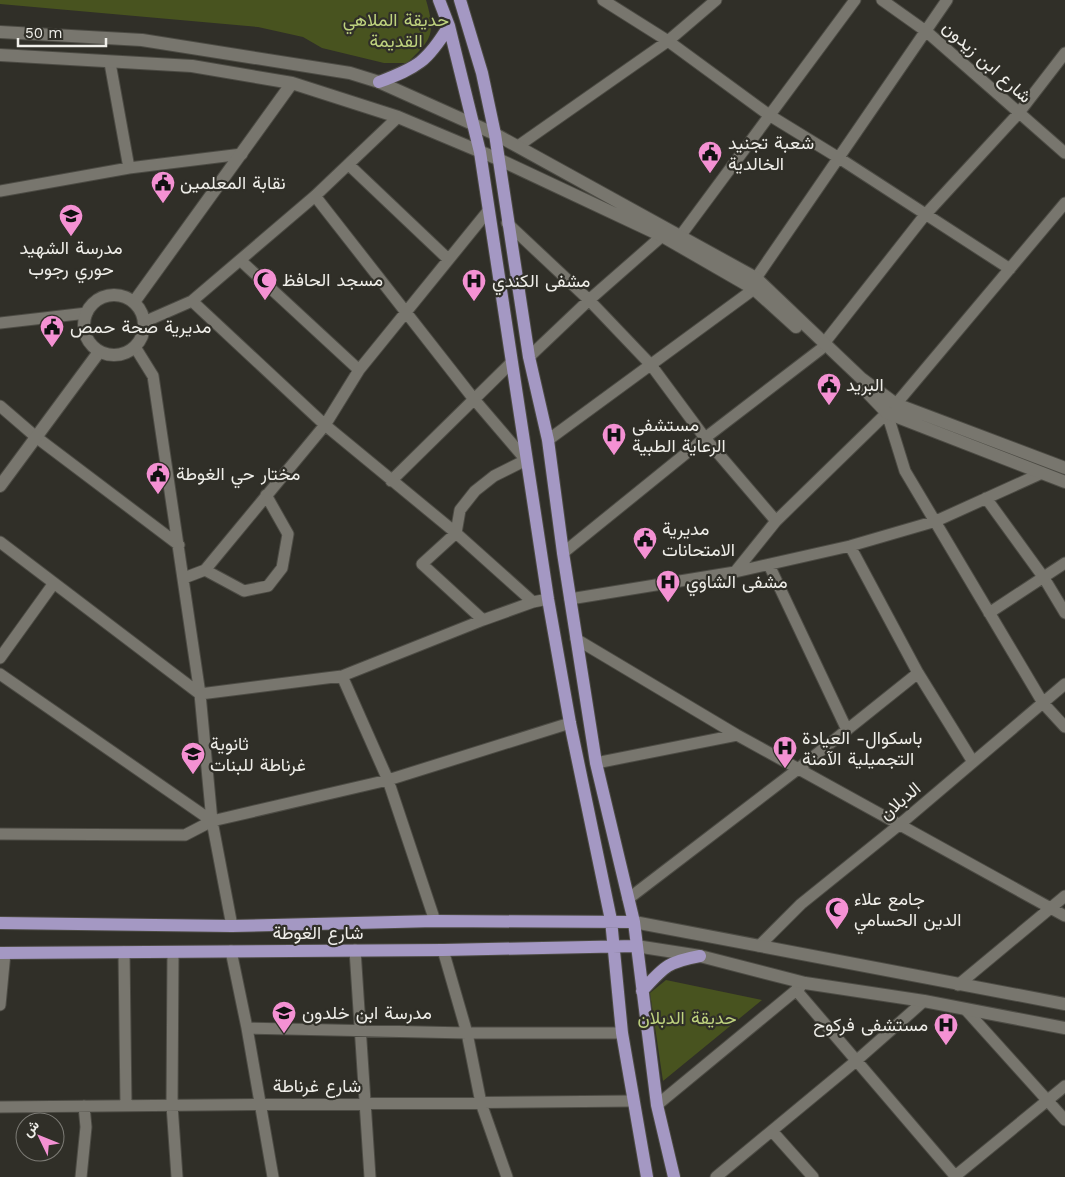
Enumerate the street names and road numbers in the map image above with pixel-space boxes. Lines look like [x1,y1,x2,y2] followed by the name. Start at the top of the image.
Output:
[937,16,1036,109] street label: شارع ابن زيدون
[875,777,925,824] street label: الدبلان
[272,922,364,945] street label: شارع الغوطة
[273,1075,361,1098] street label: شارع غرناطة

